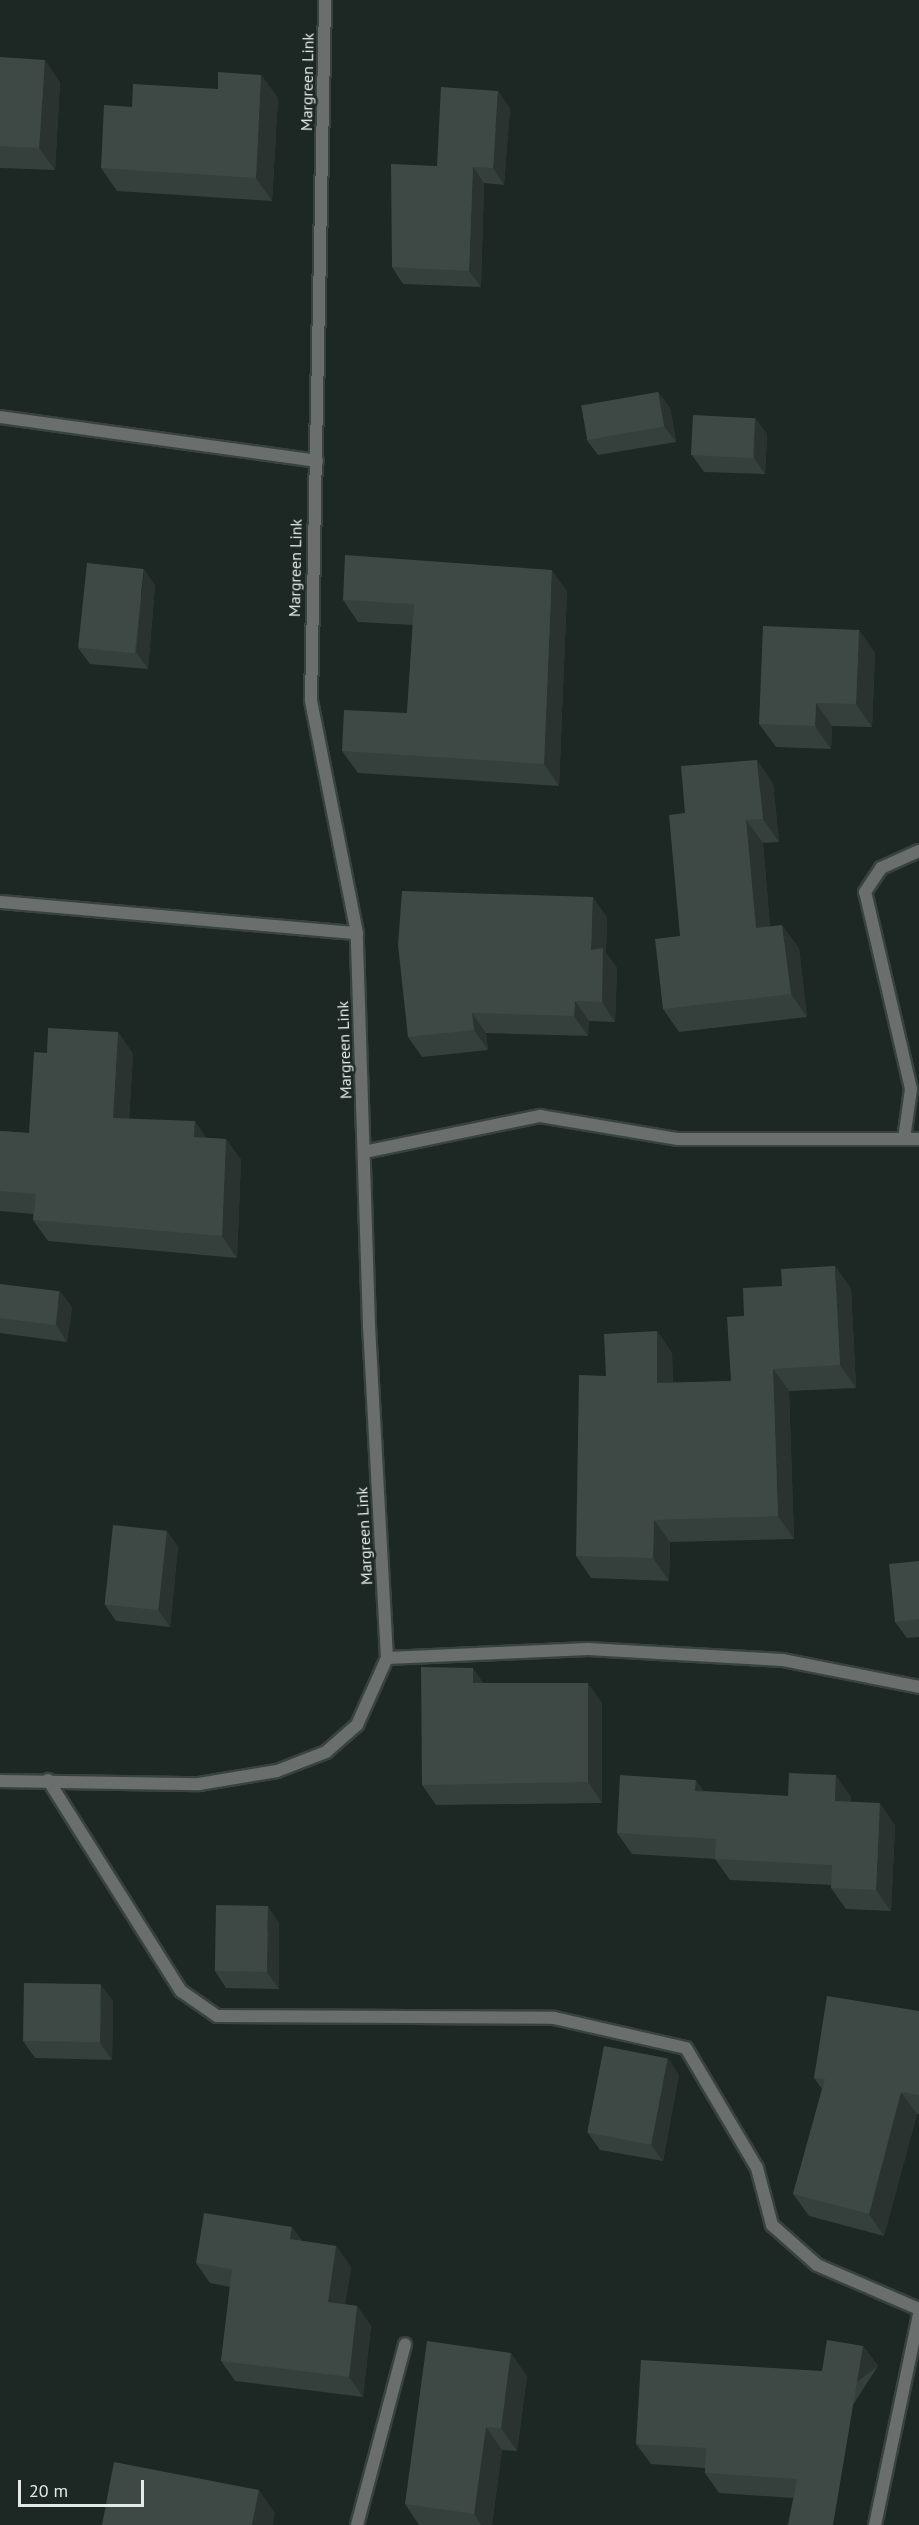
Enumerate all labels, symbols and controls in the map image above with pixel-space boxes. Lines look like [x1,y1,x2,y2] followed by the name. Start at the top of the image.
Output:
[297,33,317,131] street label: Margreen Link
[285,519,305,617] street label: Margreen Link
[333,1001,355,1099] street label: Margreen Link
[352,1486,376,1586] street label: Margreen Link
[21,2468,147,2506] scale bar
[29,2479,68,2502] text: 20 m

